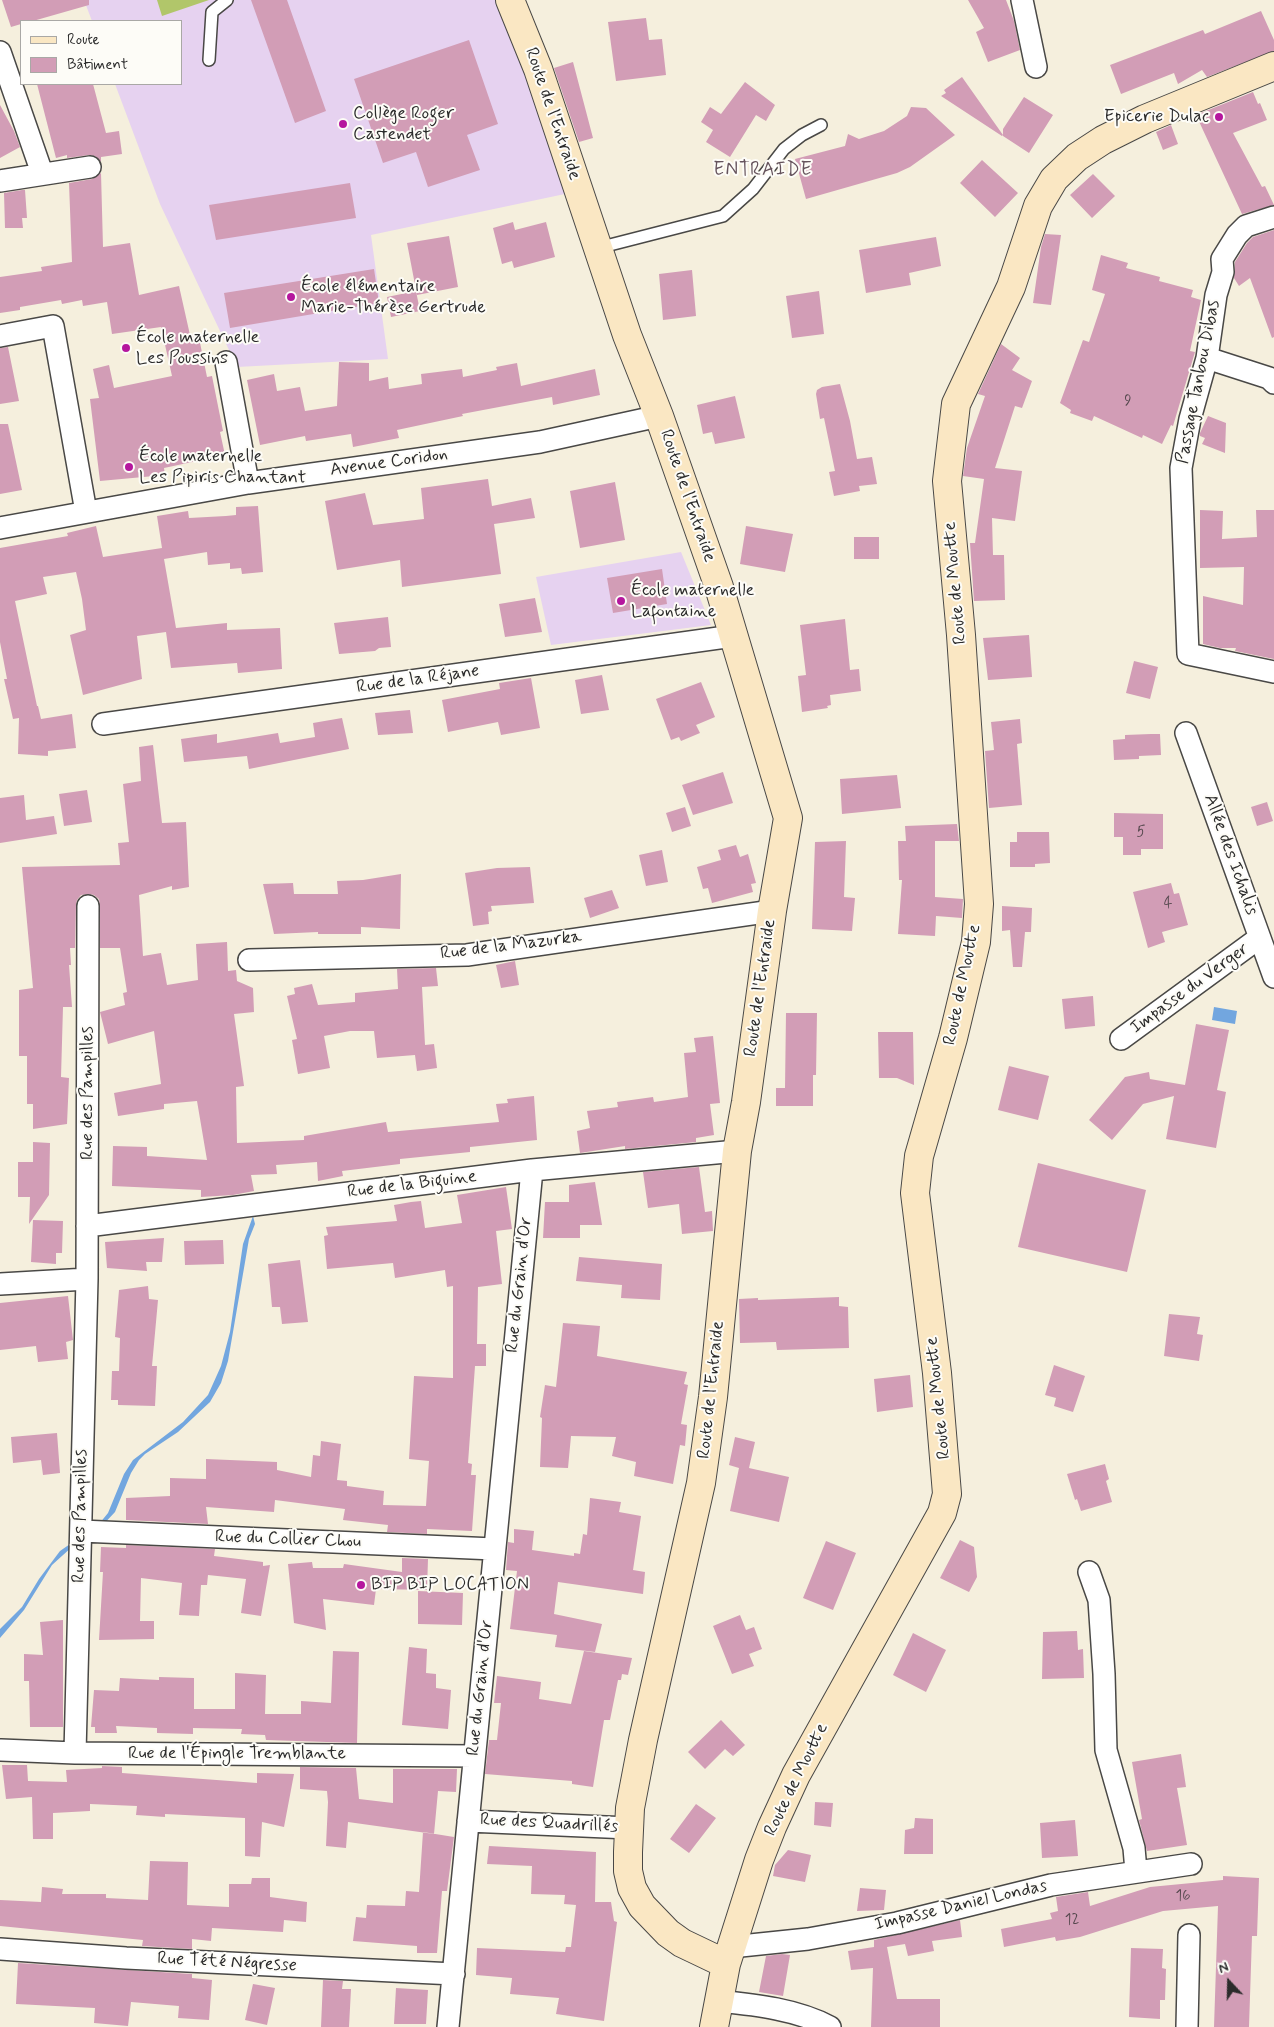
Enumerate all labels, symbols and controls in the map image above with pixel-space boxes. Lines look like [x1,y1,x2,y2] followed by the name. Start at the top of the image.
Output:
[20,20,182,85] legend
[67,30,100,50] text: Route
[519,45,585,183] street label: Route de l'Entraide
[67,55,128,75] text: Bâtiment
[353,103,454,146] place label: Collège Roger Castendet
[1104,106,1209,128] place label: Epicerie Dulac
[1213,111,1225,123] marker: Epicerie Dulac
[337,118,349,130] marker: Collège Roger Castendet
[712,160,814,182] district label: ENTRAIDE
[301,276,486,318] place label: École élémentaire Marie-Thérèse Gertrude
[285,291,297,303] marker: École élémentaire Marie-Thérèse Gertrude
[1173,298,1225,466] street label: Passage Tanbou Dibas
[136,327,259,369] place label: École maternelle Les Poussins
[120,342,132,354] marker: École maternelle Les Poussins
[1124,393,1132,411] house number: 9
[654,427,720,565] street label: Route de l'Entraide
[329,444,449,482] street label: Avenue Coridon
[139,446,306,488] place label: École maternelle Les Pipiris Chantant
[123,461,135,473] marker: École maternelle Les Pipiris Chantant
[940,521,972,645] street label: Route de Moutte
[631,580,754,622] place label: École maternelle Lafontaine
[615,595,627,607] marker: École maternelle Lafontaine
[355,661,481,699] street label: Rue de la Réjane
[1198,792,1262,918] street label: Allée des Ichalis
[1137,824,1145,842] house number: 5
[1164,895,1172,913] house number: 4
[741,918,781,1058] street label: Route de l'Entraide
[940,923,986,1047] street label: Route de Moutte
[439,927,583,965] street label: Rue de la Mazurka
[1127,939,1253,1039] street label: Impasse du Verger
[77,1026,99,1160] street label: Rue des Pampilles
[346,1166,478,1204] street label: Rue de la Biguine
[502,1216,538,1354] street label: Rue du Grain d'Or
[694,1320,730,1460] street label: Route de l'Entraide
[922,1336,956,1460] street label: Route de Moutte
[69,1449,93,1583] street label: Rue des Pampilles
[215,1527,361,1553] street label: Rue du Collier Chou
[371,1574,529,1596] place label: BIP BIP LOCATION
[355,1579,367,1591] marker: BIP BIP LOCATION
[463,1619,499,1757] street label: Rue du Grain d'Or
[760,1720,834,1840] street label: Route de Moutte
[128,1743,346,1765] street label: Rue de l'Épingle Tremblante
[479,1810,619,1838] street label: Rue des Quadrillés
[873,1876,1049,1936] street label: Impasse Daniel Londas
[1176,1888,1190,1906] house number: 16
[1065,1912,1079,1930] house number: 12
[157,1949,297,1977] street label: Rue Tété Négresse
[1204,1957,1254,2007] north arrow
[1216,1958,1231,1978] text: N

